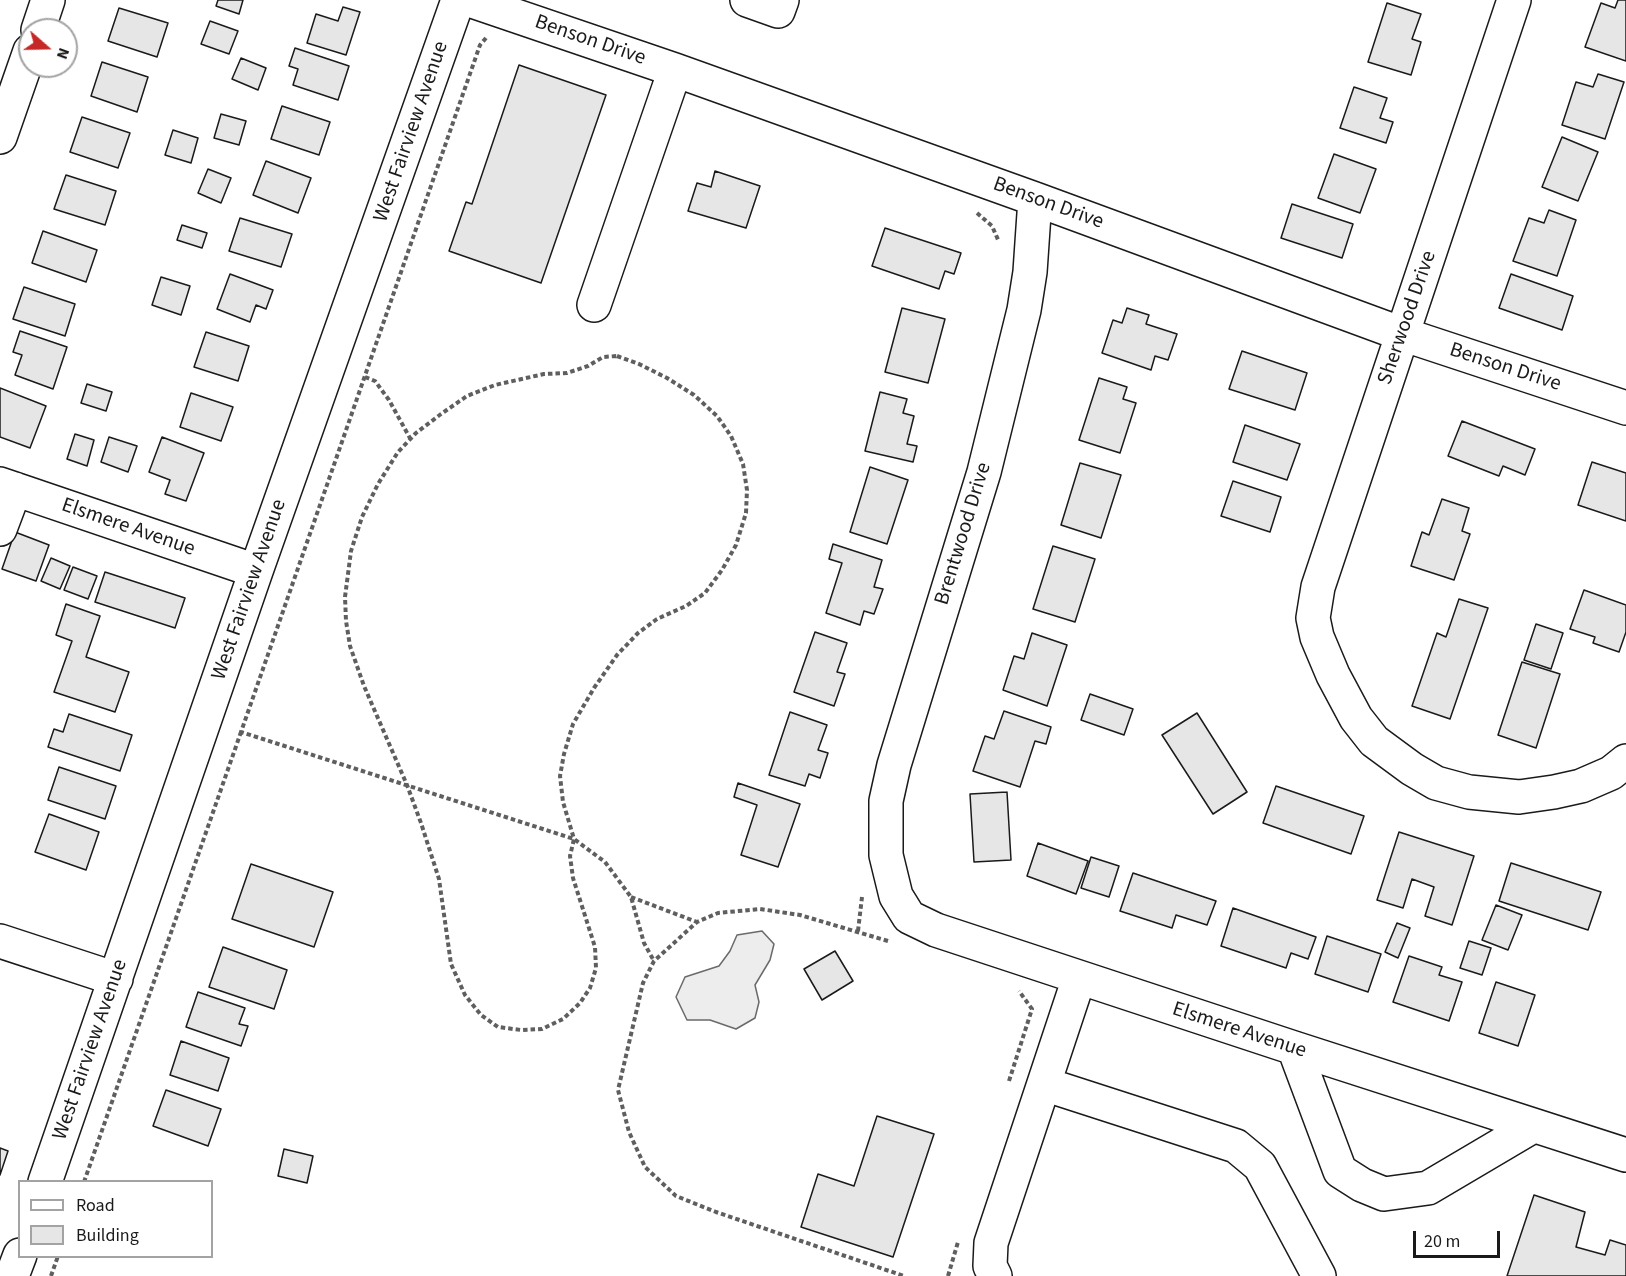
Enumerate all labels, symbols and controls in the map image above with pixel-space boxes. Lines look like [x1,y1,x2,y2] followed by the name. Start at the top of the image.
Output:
[531,10,649,72] street label: Benson Drive
[18,18,78,78] north arrow
[369,38,455,226] street label: West Fairview Avenue
[51,45,75,62] text: N
[989,172,1107,236] street label: Benson Drive
[1373,248,1443,388] street label: Sherwood Drive
[1446,338,1564,398] street label: Benson Drive
[930,460,998,608] street label: Brentwood Drive
[58,493,198,563] street label: Elsmere Avenue
[207,496,293,684] street label: West Fairview Avenue
[48,956,134,1144] street label: West Fairview Avenue
[1169,997,1309,1065] street label: Elsmere Avenue
[18,1180,213,1258] legend
[76,1193,115,1218] text: Road
[1416,1219,1503,1257] scale bar
[76,1223,139,1248] text: Building
[1424,1229,1460,1254] text: 20 m

